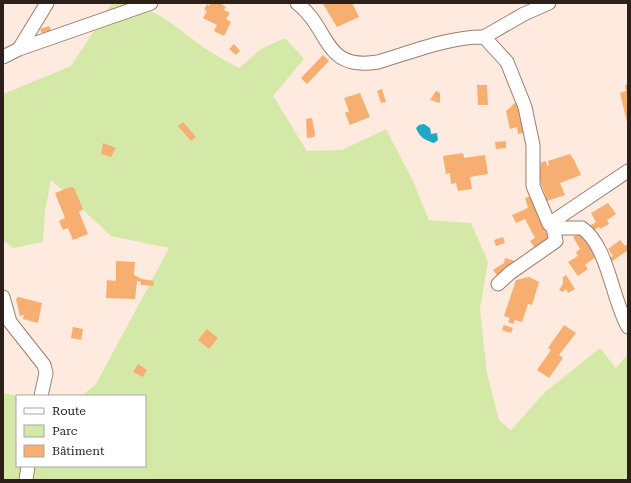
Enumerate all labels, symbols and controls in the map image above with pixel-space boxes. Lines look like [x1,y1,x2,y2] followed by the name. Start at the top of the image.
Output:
[16,395,146,467] legend
[52,404,86,418] text: Route
[52,424,78,438] text: Parc
[52,444,105,458] text: Bâtiment

